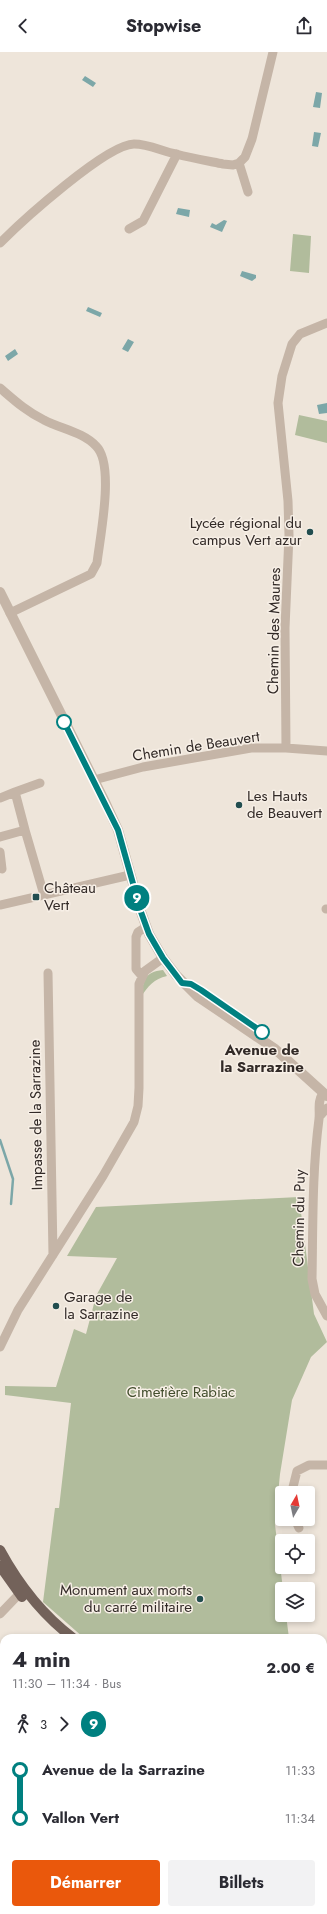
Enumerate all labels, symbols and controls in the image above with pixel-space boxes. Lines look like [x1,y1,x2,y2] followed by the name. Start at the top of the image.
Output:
[126,13,201,39] text: Stopwise
[12,15,34,37] icon: back
[293,15,315,37] icon: share
[190,512,303,551] place label: Lycée régional du campus Vert azur
[305,527,315,537] marker: Lycée régional du campus Vert azur
[262,568,286,694] street label: Chemin des Maures
[56,714,72,730] unlabelled marker
[131,725,262,767] street label: Chemin de Beauvert
[247,785,322,824] place label: Les Hauts de Beauvert
[234,800,244,810] marker: Les Hauts de Beauvert
[44,877,96,916] place label: Château Vert
[124,885,150,911] line badge: 9
[132,888,142,908] text: 9
[31,892,41,902] marker: Château Vert
[254,1024,270,1040] marker: Avenue de la Sarrazine
[24,1039,48,1191] street label: Impasse de la Sarrazine
[220,1039,304,1078] place label: Avenue de la Sarrazine
[287,1169,311,1267] street label: Chemin du Puy
[64,1286,139,1325] place label: Garage de la Sarrazine
[51,1301,61,1311] marker: Garage de la Sarrazine
[127,1381,235,1403] park label: Cimetière Rabiac
[275,1486,315,1526] north arrow
[275,1486,315,1622] map controls
[275,1534,315,1574] button: locate
[60,1579,192,1618] place label: Monument aux morts du carré militaire
[275,1582,315,1622] button: layers
[195,1594,205,1604] marker: Monument aux morts du carré militaire
[12,1643,71,1675] text: 4 min
[266,1657,315,1679] text: 2.00 €
[12,1674,121,1693] text: 11:30 – 11:34 · Bus
[12,1713,34,1735] icon: walk
[53,1713,75,1735] icon: forward
[89,1714,98,1734] text: 9
[40,1715,47,1734] text: 3
[42,1759,205,1781] text: Avenue de la Sarrazine
[285,1761,315,1780] text: 11:33
[42,1807,119,1829] text: Vallon Vert
[285,1809,315,1828] text: 11:34
[12,1860,160,1906] button: Démarrer
[168,1860,315,1906] button: Billets

